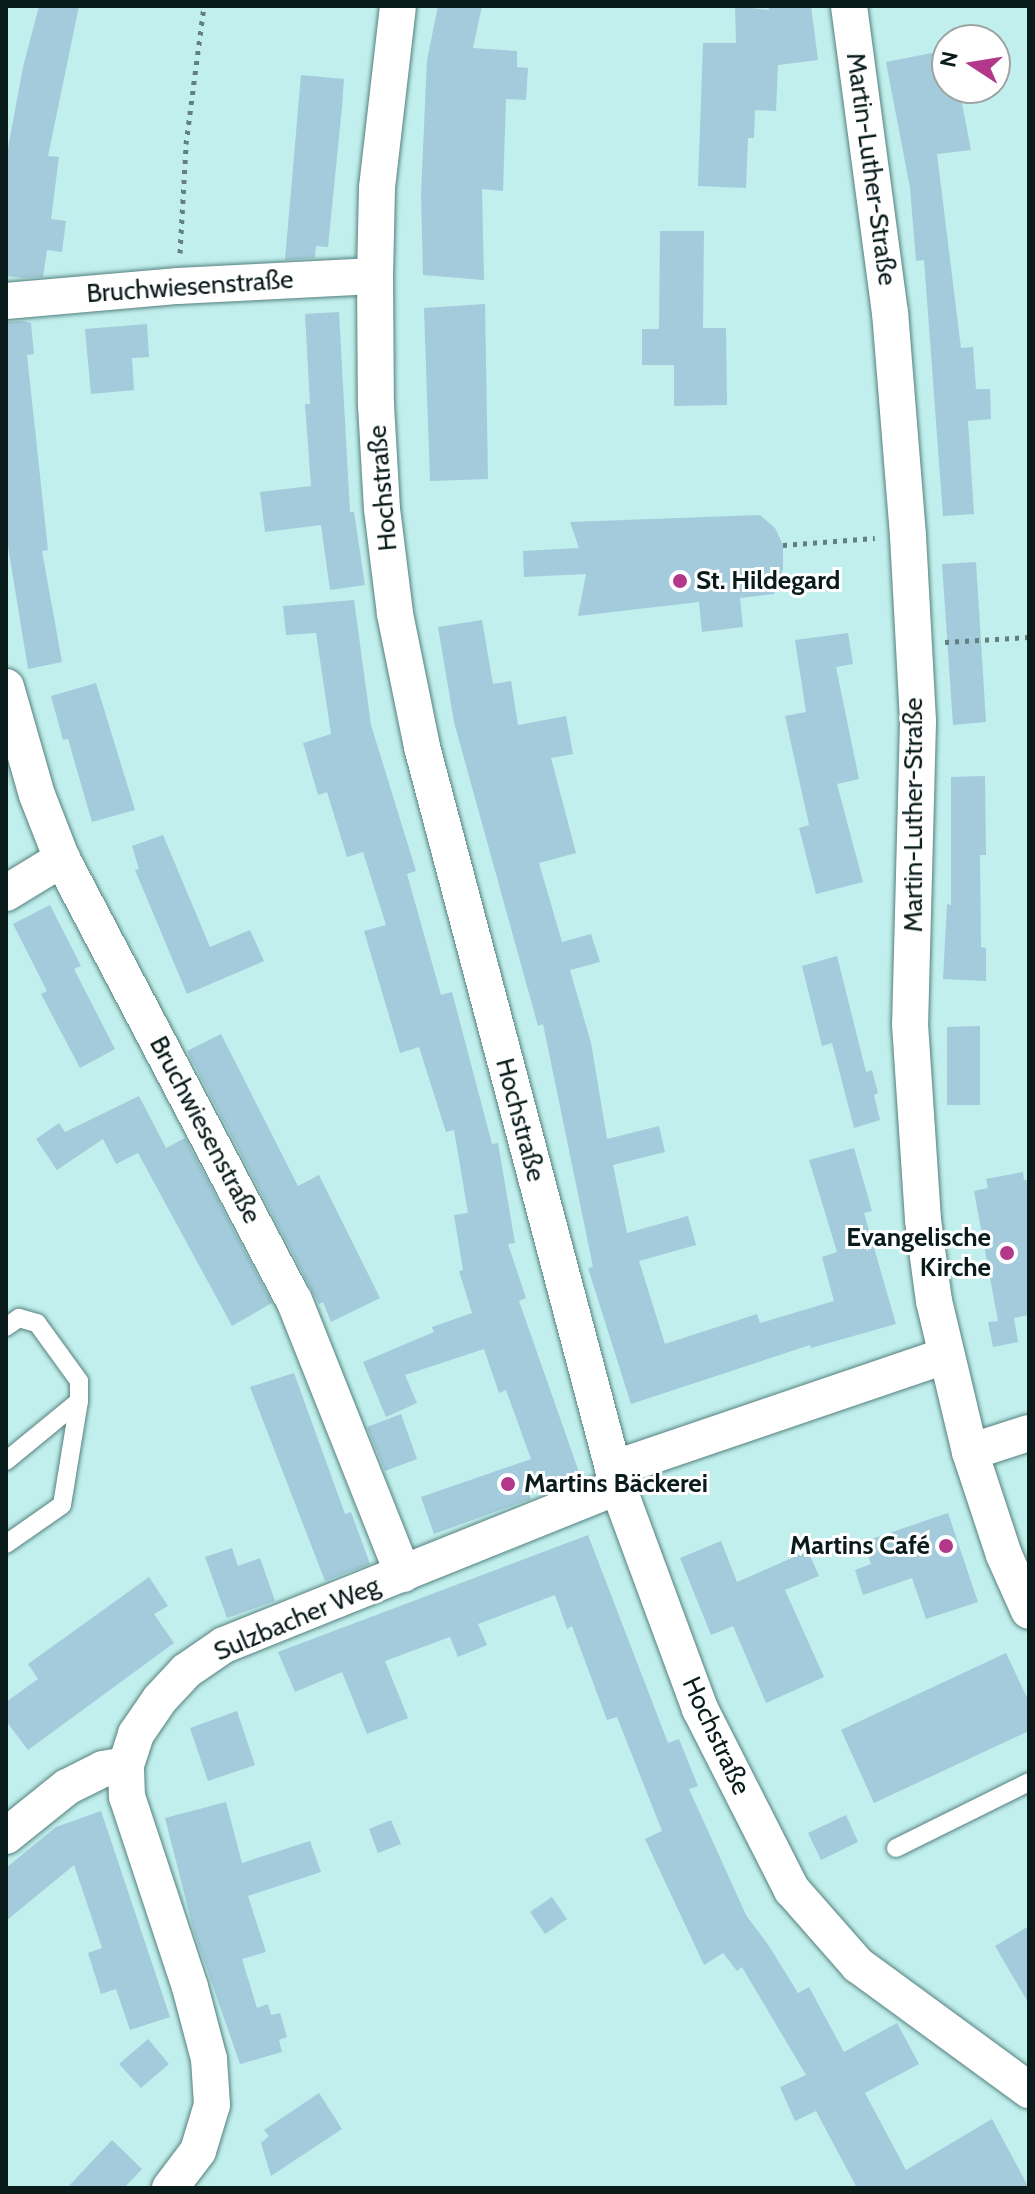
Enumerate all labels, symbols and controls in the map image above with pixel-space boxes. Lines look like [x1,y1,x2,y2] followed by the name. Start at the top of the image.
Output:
[931,24,1011,104] north arrow
[934,49,964,70] text: N
[839,51,903,287] street label: Martin-Luther-Straße
[85,264,295,310] street label: Bruchwiesenstraße
[362,424,404,552] street label: Hochstraße
[696,565,840,597] place label: St. Hildegard
[671,572,689,590] marker: St. Hildegard
[898,698,930,932] street label: Martin-Luther-Straße
[143,1031,267,1229] street label: Bruchwiesenstraße
[489,1055,551,1185] street label: Hochstraße
[846,1222,991,1284] place label: Evangelische Kirche
[998,1244,1016,1262] marker: Evangelische Kirche
[524,1468,708,1500] place label: Martins Bäckerei
[499,1475,517,1493] marker: Martins Bäckerei
[790,1530,930,1562] place label: Martins Café
[937,1537,955,1555] marker: Martins Café
[209,1570,385,1668] street label: Sulzbacher Weg
[675,1672,757,1800] street label: Hochstraße

